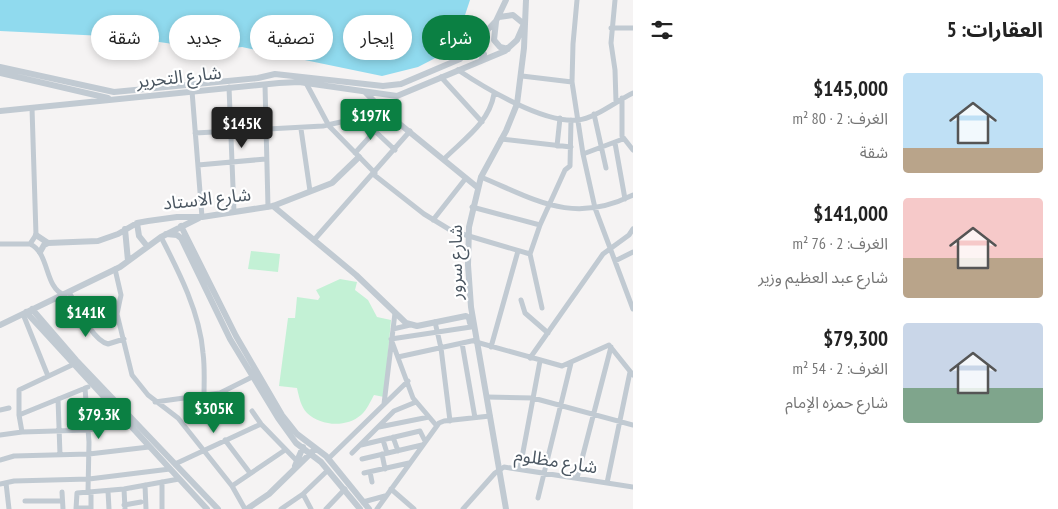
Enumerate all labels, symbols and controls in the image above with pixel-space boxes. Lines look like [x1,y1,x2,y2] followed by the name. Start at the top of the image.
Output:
[91,15,159,60] chip: شقة
[169,15,240,60] chip: جديد
[250,15,333,60] chip: تصفية
[343,15,412,60] chip: إيجار
[422,15,490,60] chip: شراء
[648,16,676,44] icon: filters
[947,16,1043,43] text: العقارات: 5
[134,61,223,95] street label: شارع التحرير
[813,75,888,102] text: $145,000
[943,93,1003,153] icon: home
[336,98,406,141] pin: $197K
[352,105,390,125] text: $197K
[207,106,277,149] pin: $145K
[793,108,888,128] text: الغرف: 2 · 80 m²
[223,113,261,133] text: $145K
[860,142,888,162] text: شقة
[162,182,252,218] street label: شارع الاستاد
[813,200,888,227] text: $141,000
[943,218,1003,278] icon: home
[444,225,470,300] street label: شارع سرور
[793,233,888,253] text: الغرف: 2 · 76 m²
[758,267,888,287] text: شارع عبد العظيم وزير
[51,296,121,338] pin: $141K
[67,302,105,322] text: $141K
[823,325,888,352] text: $79,300
[943,343,1003,403] icon: home
[793,358,888,378] text: الغرف: 2 · 54 m²
[179,392,249,434] pin: $305K
[785,392,888,412] text: شارع حمزه الإمام
[58,398,140,440] pin: $79.3K
[195,398,233,418] text: $305K
[78,404,120,424] text: $79.3K
[512,443,599,481] street label: شارع مظلوم

